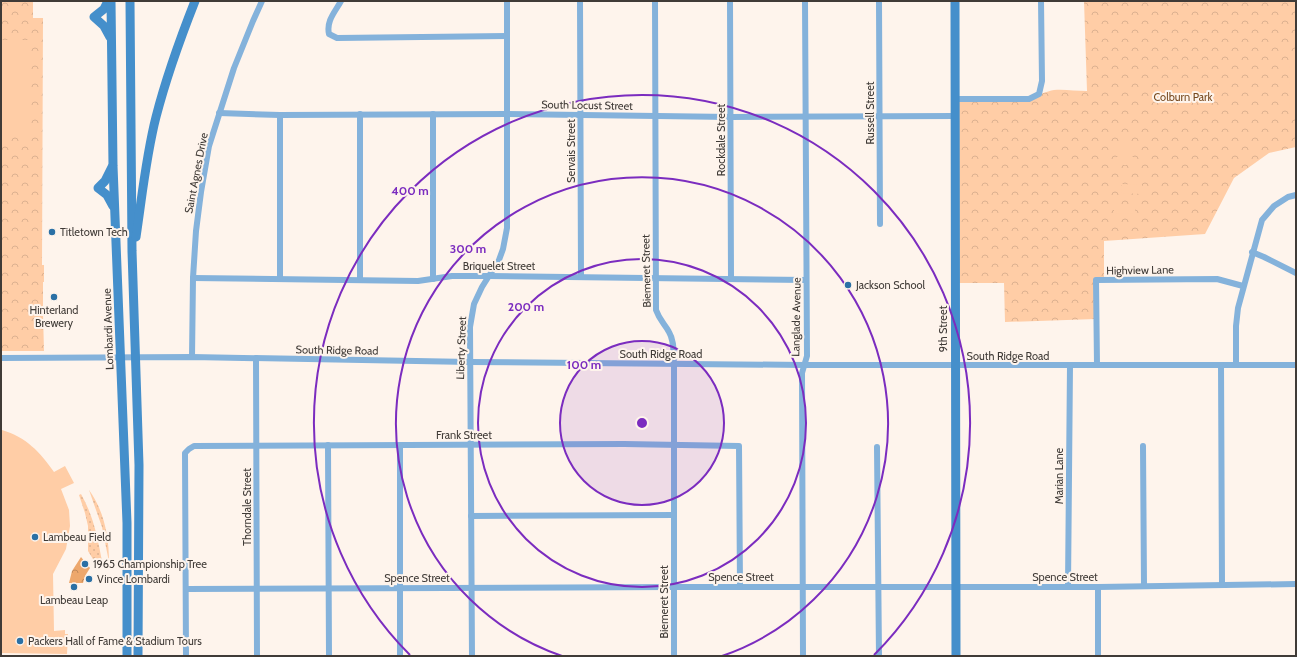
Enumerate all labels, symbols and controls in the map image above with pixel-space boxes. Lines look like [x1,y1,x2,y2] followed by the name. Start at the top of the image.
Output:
[863,81,877,144] street label: Russell Street
[1153,90,1213,104] park label: Colburn Park
[541,97,633,113] street label: South Locust Street
[714,103,728,176] street label: Rockdale Street
[564,119,578,183] street label: Servais Street
[181,131,211,215] street label: Saint Agnes Drive
[391,183,429,198] text: 400 m
[60,225,128,239] place label: Titletown Tech
[47,227,57,237] marker: Titletown Tech
[638,234,654,308] street label: Biemeret Street
[450,241,486,256] text: 300 m
[463,259,536,273] street label: Briquelet Street
[1106,262,1174,278] street label: Highview Lane
[788,277,804,357] street label: Langlade Avenue
[855,278,926,292] place label: Jackson School
[843,280,853,290] marker: Jackson School
[100,288,116,370] street label: Lombardi Avenue
[49,292,59,302] marker: Hinterland Brewery
[508,299,544,314] text: 200 m
[30,303,78,330] place label: Hinterland Brewery
[936,305,950,352] street label: 9th Street
[453,316,469,380] street label: Liberty Street
[295,342,379,358] street label: South Ridge Road
[620,347,702,361] street label: South Ridge Road
[967,349,1049,363] street label: South Ridge Road
[567,357,601,372] text: 100 m
[635,416,649,430] centre of rings
[436,428,492,442] street label: Frank Street
[1052,447,1066,504] street label: Marian Lane
[240,468,254,546] street label: Thorndale Street
[43,530,111,544] place label: Lambeau Field
[30,532,40,542] marker: Lambeau Field
[93,557,207,571] place label: 1965 Championship Tree
[80,559,90,569] marker: 1965 Championship Tree
[657,565,671,639] street label: Biemeret Street
[708,570,774,584] street label: Spence Street
[1032,570,1098,584] street label: Spence Street
[384,571,450,585] street label: Spence Street
[97,572,170,586] place label: Vince Lombardi
[84,574,94,584] marker: Vince Lombardi
[69,582,79,592] marker: Lambeau Leap
[40,593,108,607] place label: Lambeau Leap
[28,634,202,648] place label: Packers Hall of Fame & Stadium Tours
[15,636,25,646] marker: Packers Hall of Fame & Stadium Tours

